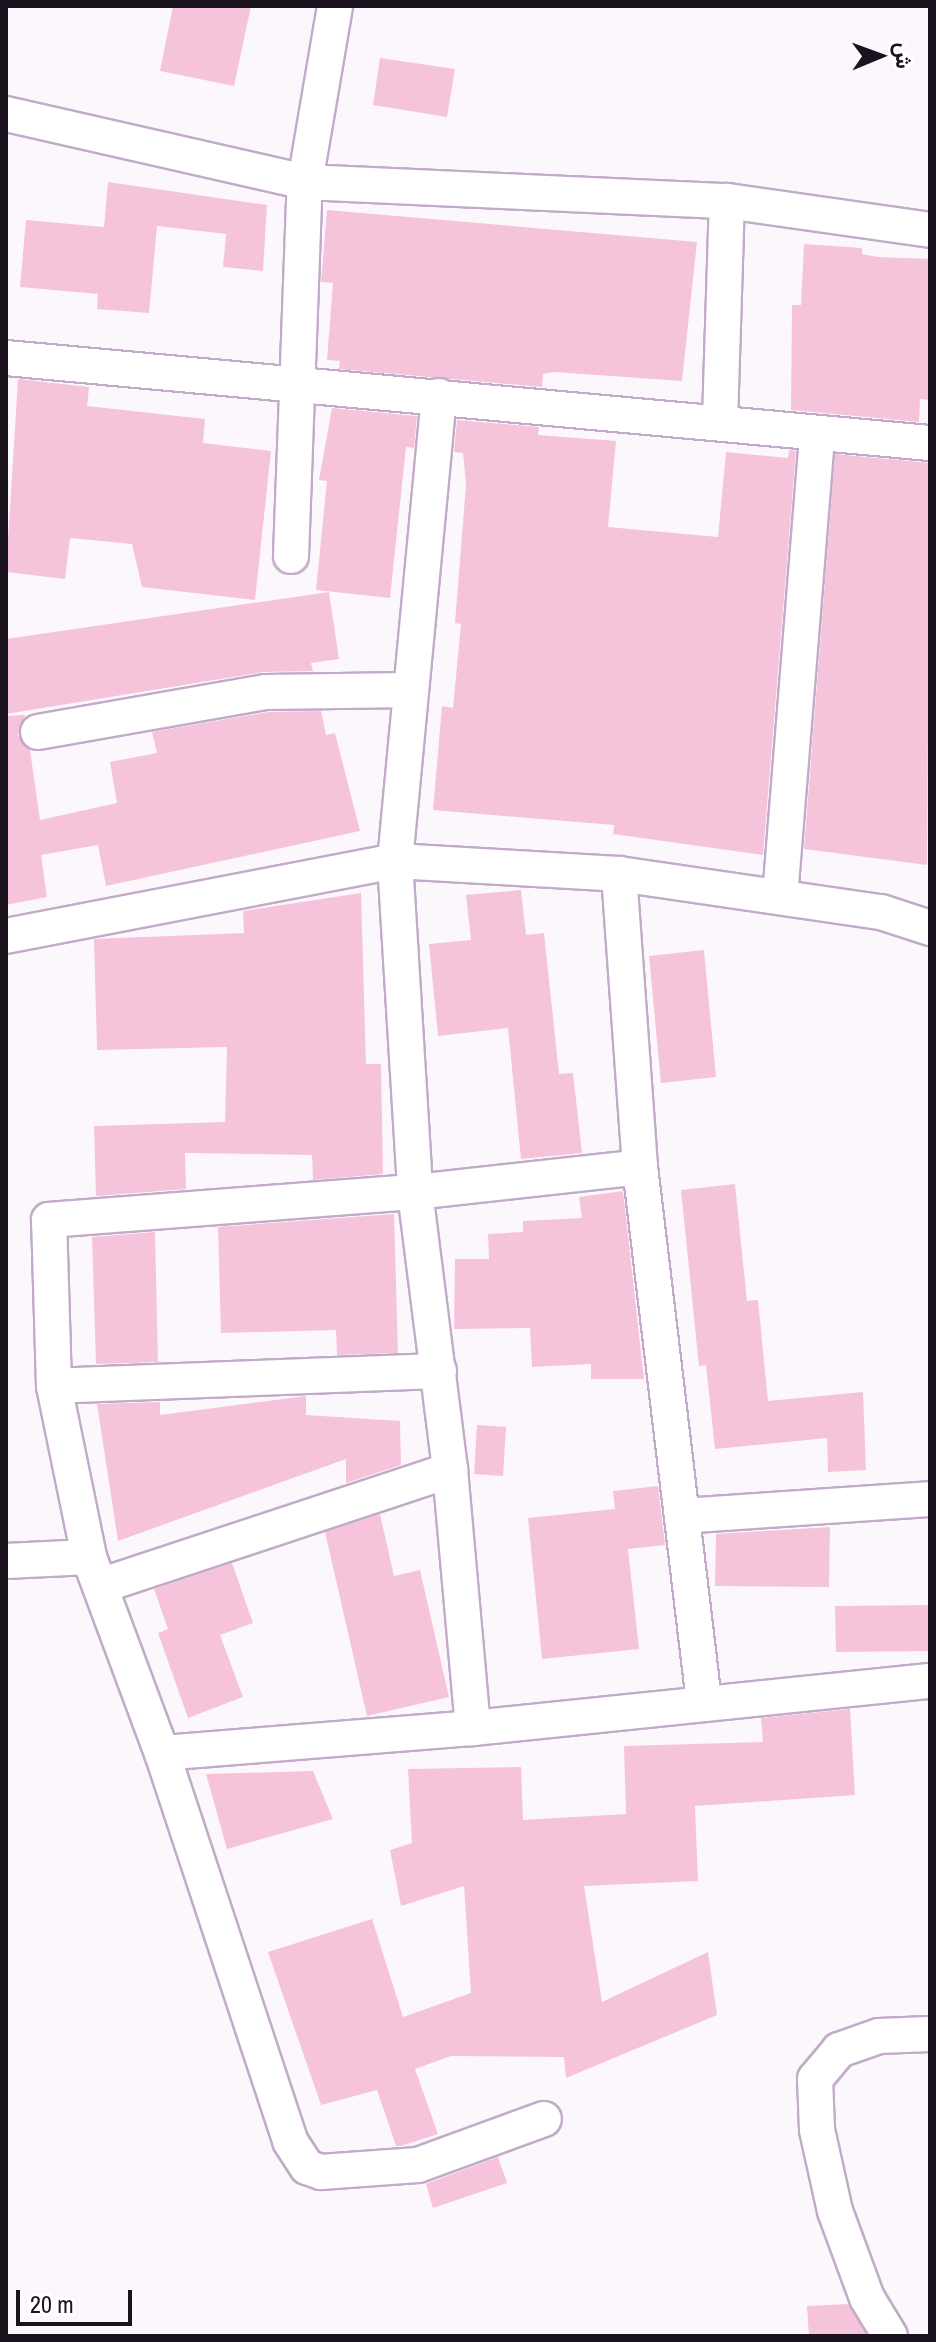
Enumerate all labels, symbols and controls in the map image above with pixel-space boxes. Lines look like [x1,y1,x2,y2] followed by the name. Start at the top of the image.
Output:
[840,16,920,96] north arrow
[889,42,919,69] text: ش
[20,2274,136,2324] scale bar
[30,2288,74,2320] text: 20 m

